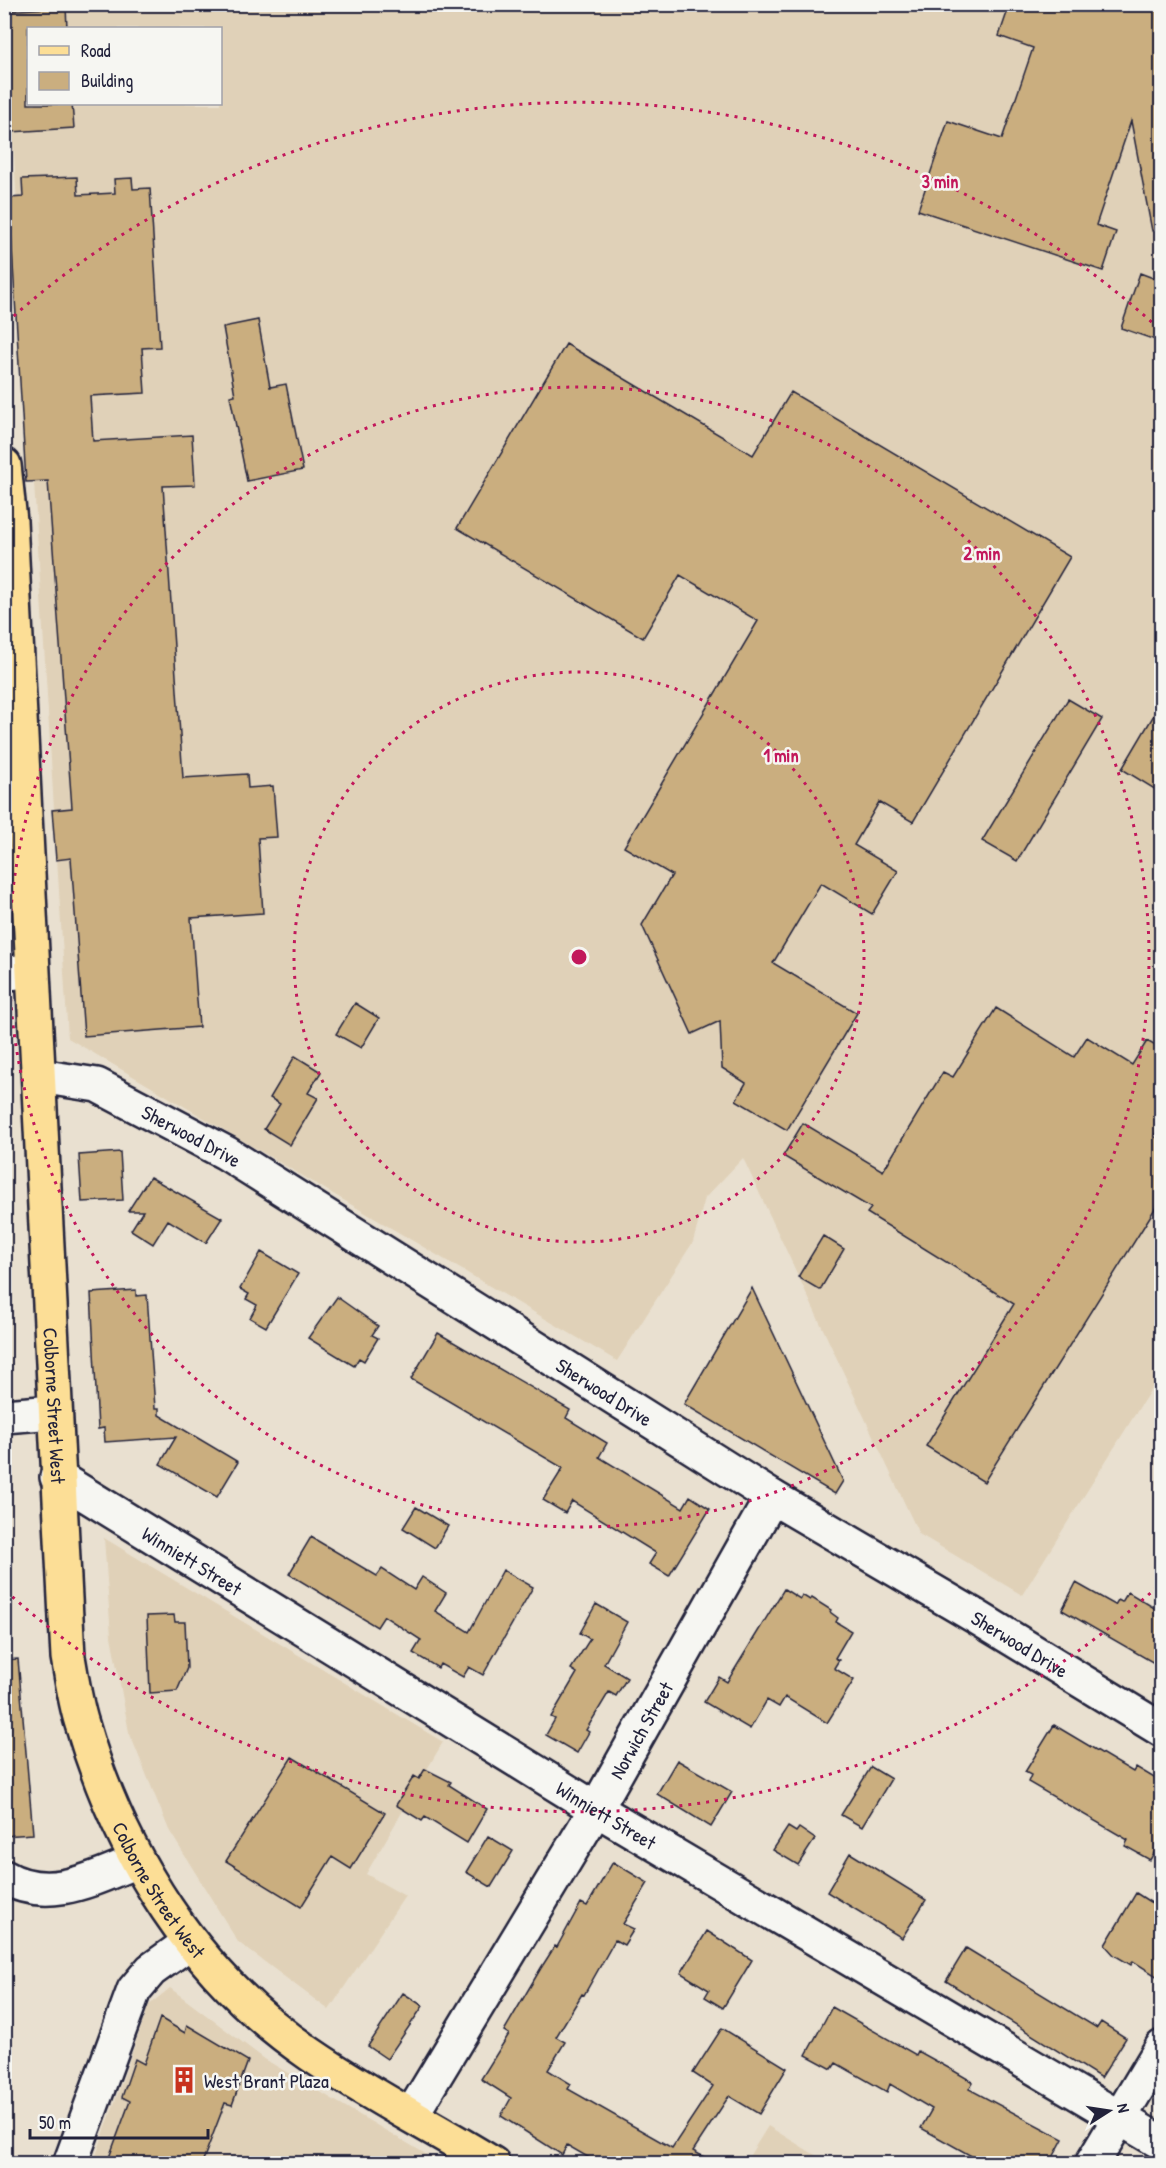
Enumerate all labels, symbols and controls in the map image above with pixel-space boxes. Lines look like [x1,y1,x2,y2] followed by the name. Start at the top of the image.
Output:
[27,27,222,105] legend
[81,38,111,63] text: Road
[81,68,133,93] text: Building
[922,169,958,194] text: 3 min
[964,541,1000,566] text: 2 min
[763,743,799,768] text: 1 min
[569,947,589,967] centre of rings
[138,1098,247,1173] street label: Sherwood Drive
[38,1327,73,1485] street label: Colborne Street West
[551,1351,658,1432] street label: Sherwood Drive
[137,1519,248,1602] street label: Winniett Street
[967,1604,1074,1683] street label: Sherwood Drive
[602,1675,679,1783] street label: Norwich Street
[551,1774,662,1856] street label: Winniett Street
[107,1817,213,1964] street label: Colborne Street West
[169,2065,199,2095] building icon: West Brant Plaza
[204,2067,329,2094] place label: West Brant Plaza
[1079,2081,1139,2141] north arrow
[1112,2101,1135,2115] text: N
[30,2102,208,2140] scale bar
[39,2110,71,2135] text: 50 m

